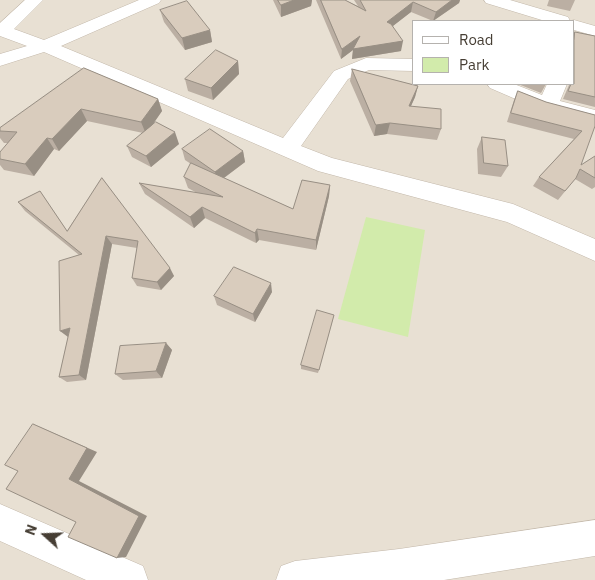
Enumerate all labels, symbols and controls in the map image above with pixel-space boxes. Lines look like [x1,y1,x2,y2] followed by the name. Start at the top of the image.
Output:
[412,20,575,85] legend
[459,30,494,49] text: Road
[459,55,489,74] text: Park
[20,510,70,560] north arrow
[21,522,41,538] text: N

